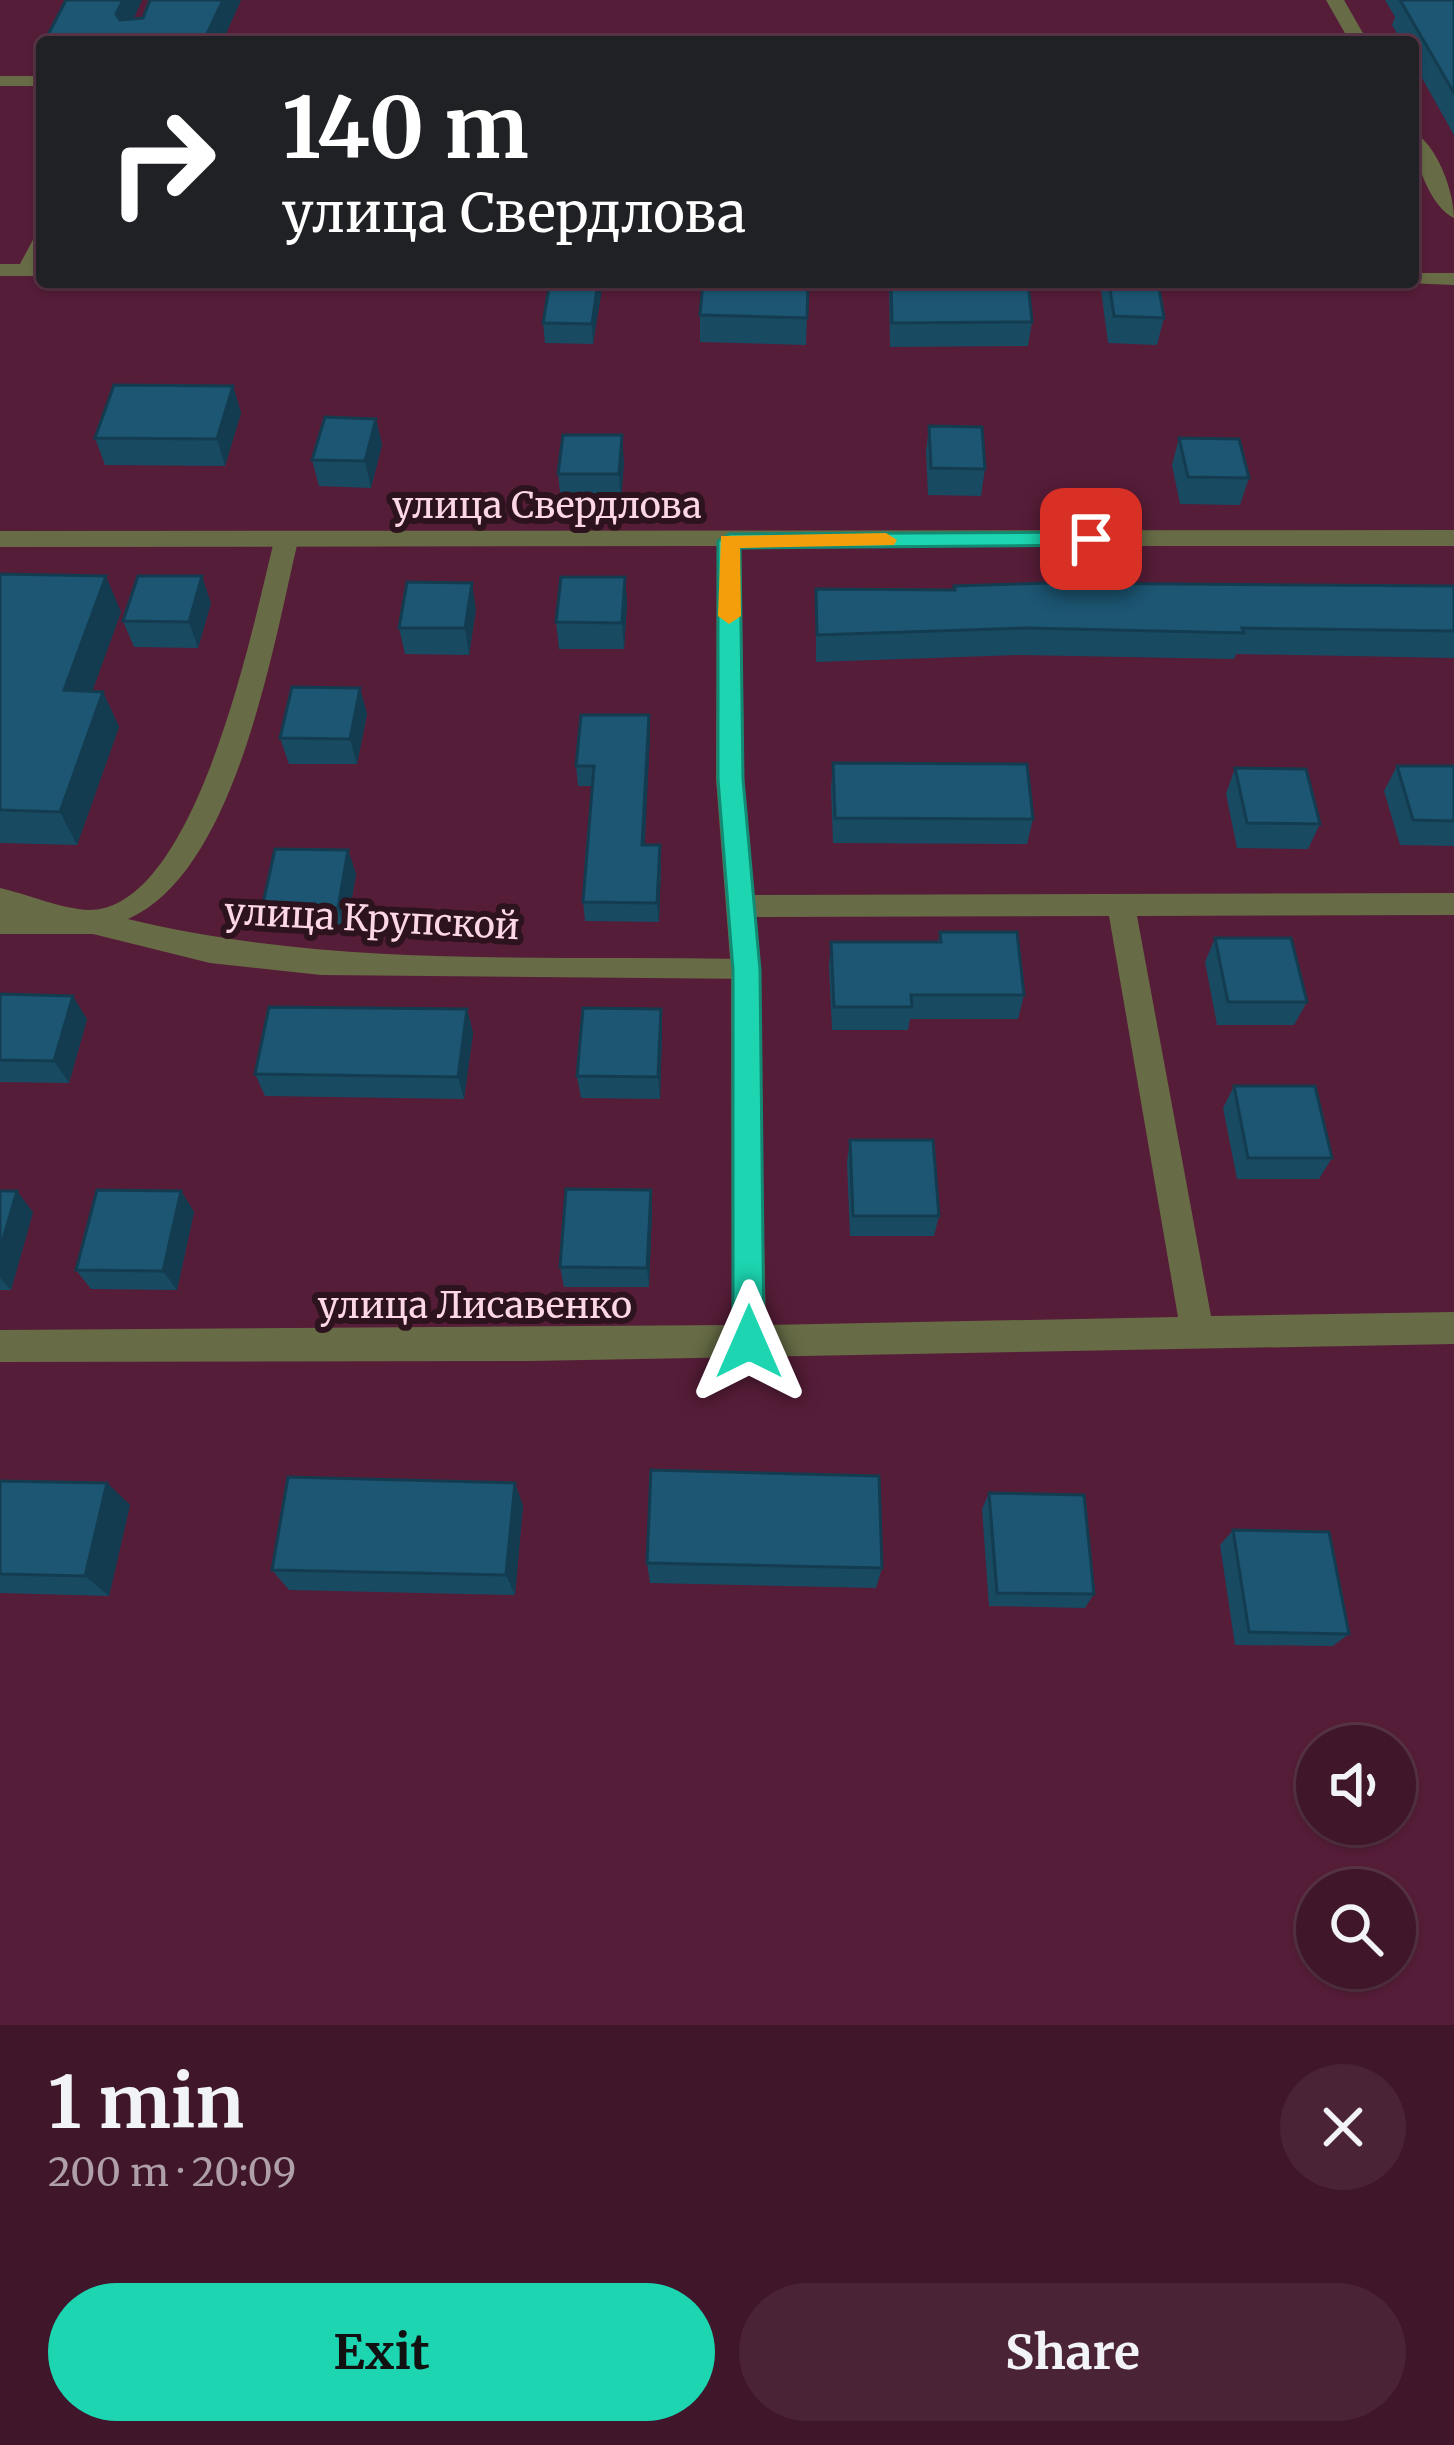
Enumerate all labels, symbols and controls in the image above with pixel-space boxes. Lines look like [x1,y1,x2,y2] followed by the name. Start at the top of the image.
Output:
[282,75,529,181] text: 140 m
[84,84,240,240] icon: right
[282,179,746,247] text: улица Свердлова
[392,483,702,528] street label: улица Свердлова
[1040,488,1142,590] pin
[1058,506,1124,572] icon: arrive
[223,889,521,949] street label: улица Крупской
[686,1279,812,1405] position arrow
[318,1283,632,1328] street label: улица Лисавенко
[1296,1725,1416,1989] map controls
[1296,1725,1416,1845] button: sound
[1296,1869,1416,1989] button: search
[48,2057,244,2148] text: 1 min
[1280,2064,1406,2190] button: close
[48,2148,296,2197] text: 200 m · 20:09
[48,2283,715,2421] button: Exit
[739,2283,1406,2421] button: Share

